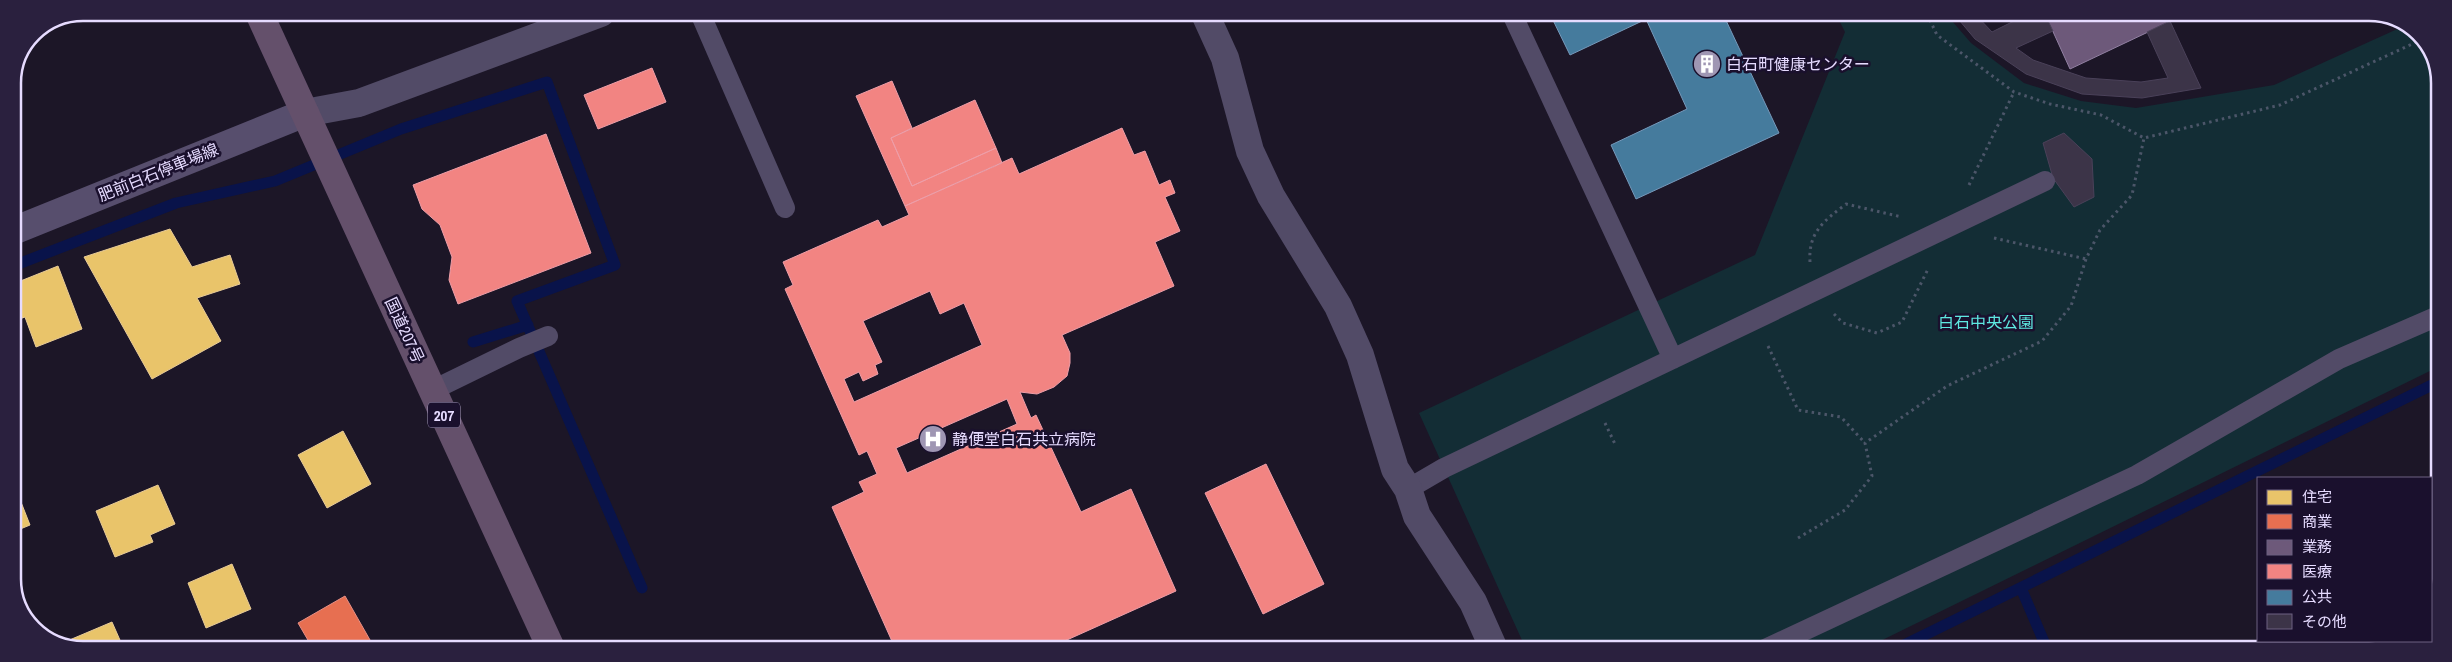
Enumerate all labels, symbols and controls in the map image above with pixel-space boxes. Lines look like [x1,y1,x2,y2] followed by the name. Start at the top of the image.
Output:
[1692,49,1722,79] building icon: 白石町健康センター
[1726,53,1870,75] place label: 白石町健康センター
[95,138,221,206] street label: 肥前白石停車場線
[380,294,430,366] street label: 国道207号
[1938,311,2034,333] park label: 白石中央公園
[428,402,460,428] road number: 207
[918,424,948,454] hospital icon: 静便堂白石共立病院
[952,428,1096,450] place label: 静便堂白石共立病院
[2257,477,2432,642] legend
[2302,486,2332,507] text: 住宅
[2302,511,2332,532] text: 商業
[2302,536,2332,557] text: 業務
[2302,561,2332,582] text: 医療
[2302,586,2332,607] text: 公共
[2302,611,2347,632] text: その他

